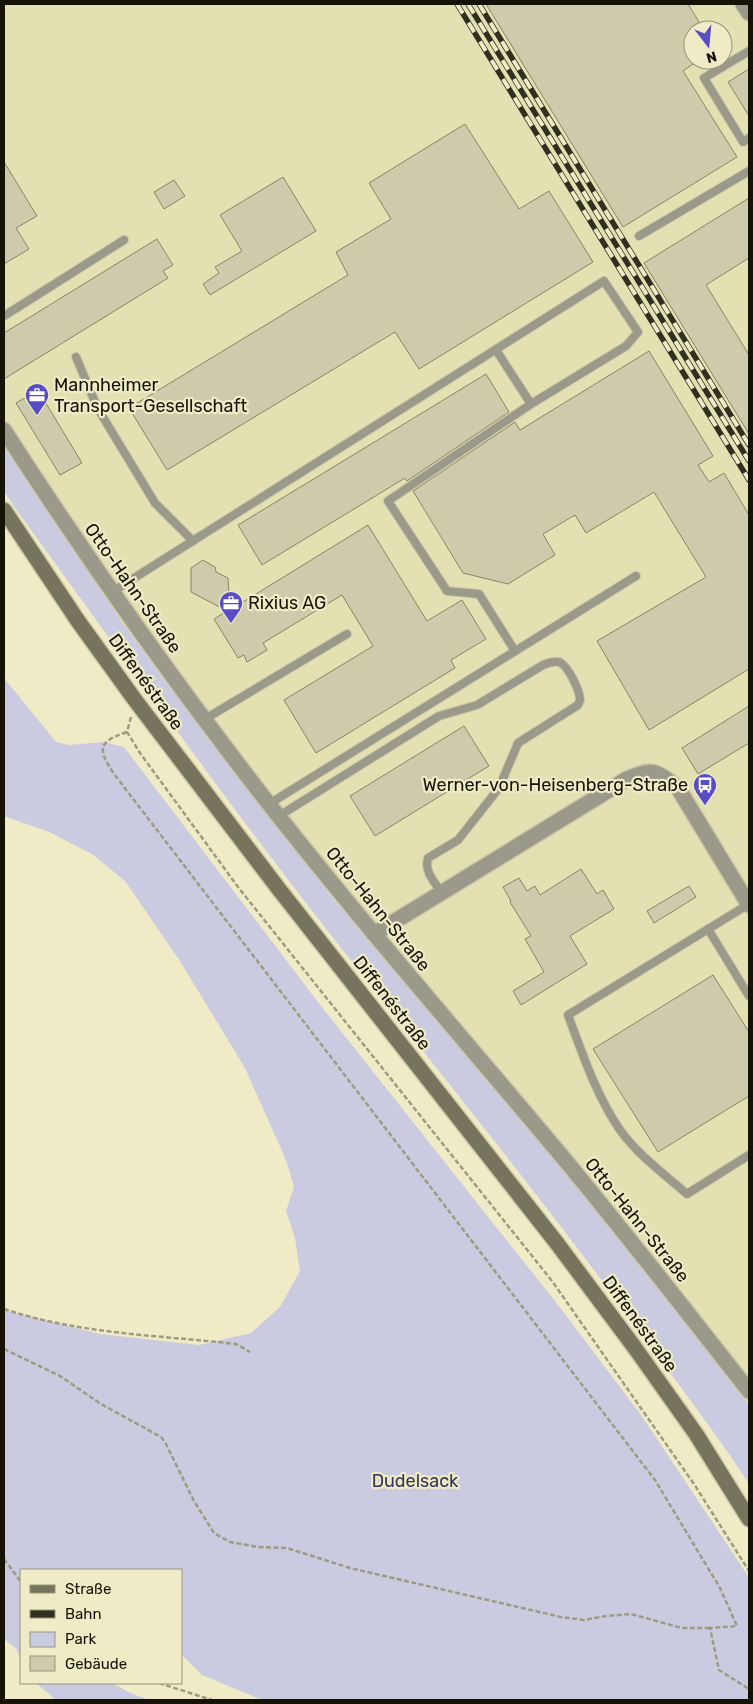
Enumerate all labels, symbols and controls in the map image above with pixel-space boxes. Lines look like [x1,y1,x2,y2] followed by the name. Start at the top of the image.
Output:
[683,20,733,70] north arrow
[704,47,719,67] text: N
[54,374,247,417] place label: Mannheimer Transport-Gesellschaft
[24,382,50,416] office icon: Mannheimer Transport-Gesellschaft
[80,519,186,657] street label: Otto-Hahn-Straße
[218,590,244,624] office icon: Rixius AG
[248,592,326,614] place label: Rixius AG
[104,630,188,734] street label: Diffenéstraße
[692,772,718,806] bus stop icon: Werner-von-Heisenberg-Straße
[423,774,688,796] place label: Werner-von-Heisenberg-Straße
[321,842,435,976] street label: Otto-Hahn-Straße
[348,951,436,1055] street label: Diffenéstraße
[580,1153,694,1287] street label: Otto-Hahn-Straße
[598,1272,682,1376] street label: Diffenéstraße
[372,1470,459,1492] park label: Dudelsack
[20,1569,182,1684] legend
[65,1580,111,1598] text: Straße
[65,1605,102,1623] text: Bahn
[65,1630,96,1648] text: Park
[65,1655,127,1673] text: Gebäude

